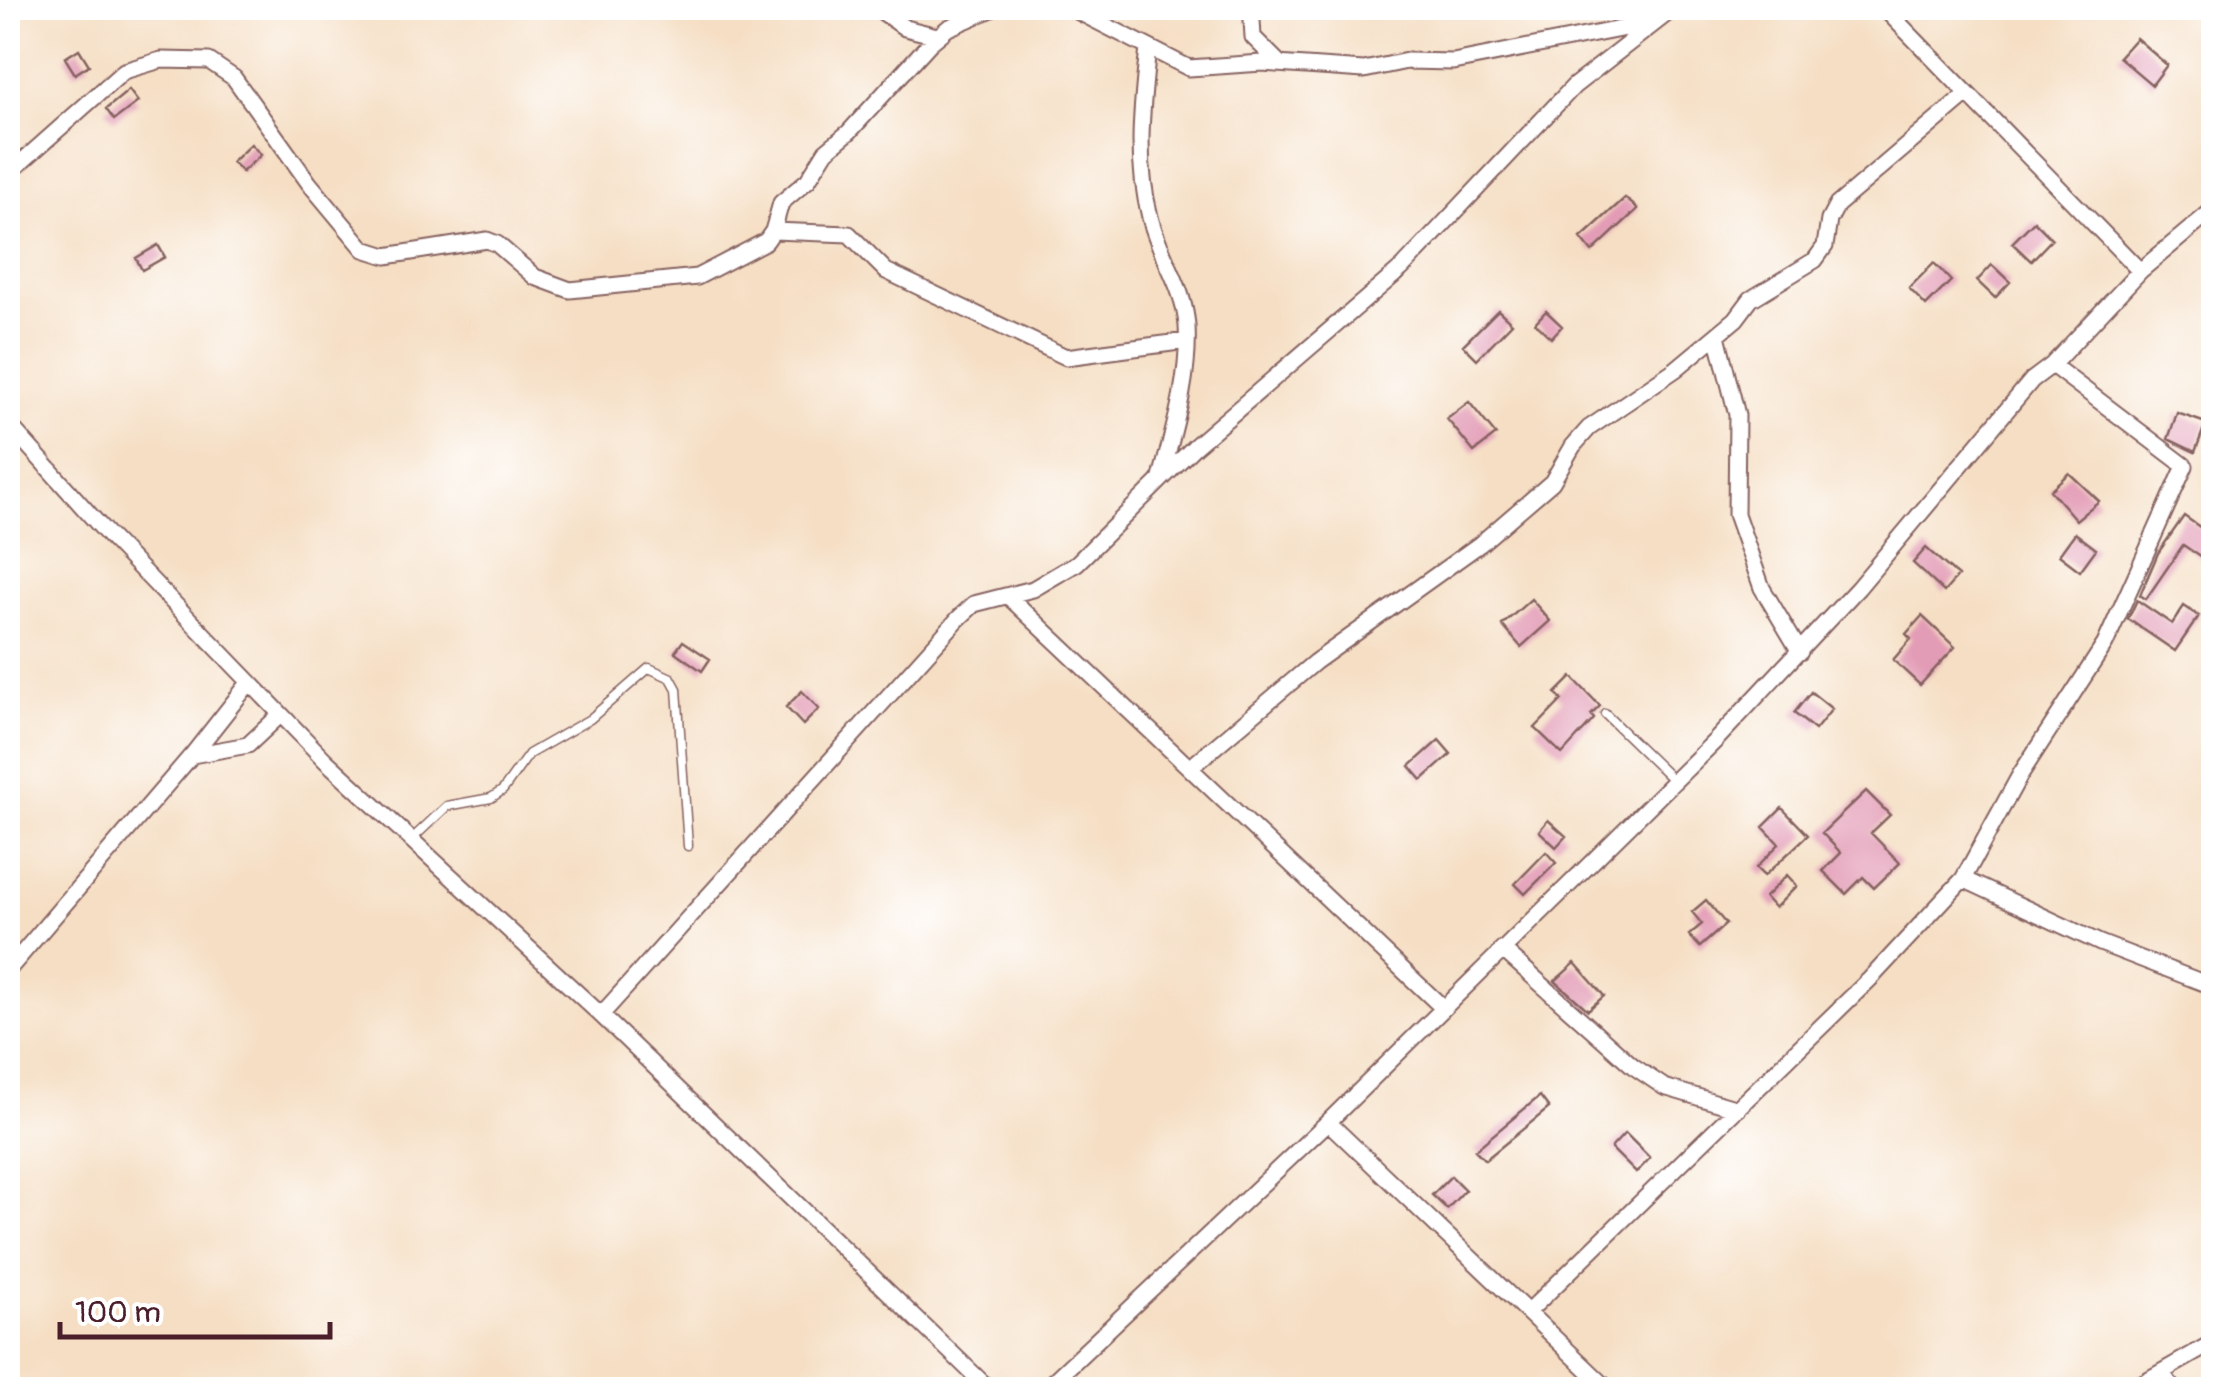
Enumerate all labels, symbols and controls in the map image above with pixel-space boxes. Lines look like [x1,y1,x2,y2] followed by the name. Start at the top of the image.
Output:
[60,1277,330,1339] scale bar
[75,1294,161,1331] text: 100 m

